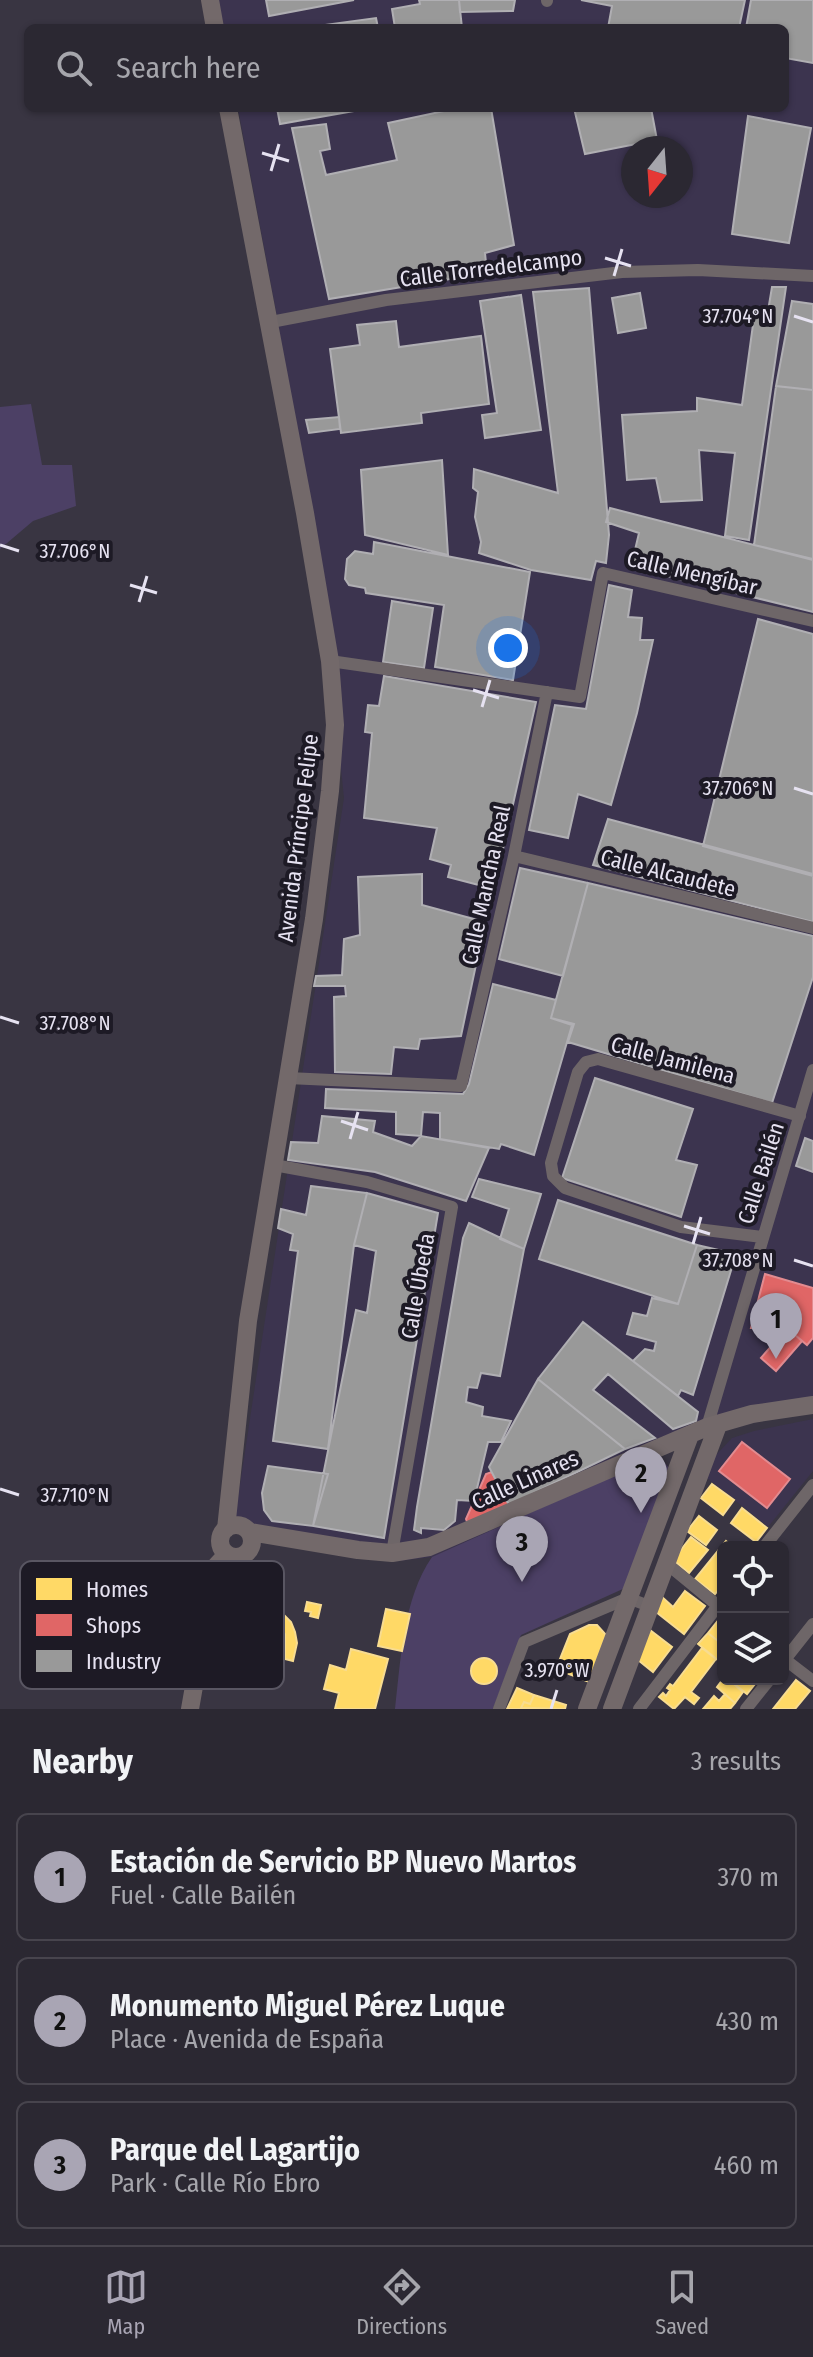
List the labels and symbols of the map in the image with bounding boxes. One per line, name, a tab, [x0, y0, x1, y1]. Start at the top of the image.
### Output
north arrow	[621, 136, 693, 208]
street label: Calle Torredelcampo	[398, 243, 584, 293]
text: 37.704°N	[703, 304, 773, 328]
text: 37.706°N	[40, 539, 110, 563]
street label: Calle Mengíbar	[624, 545, 760, 601]
your location	[488, 628, 528, 668]
street label: Avenida Príncipe Felipe	[272, 733, 324, 943]
text: 37.706°N	[703, 776, 773, 800]
street label: Calle Mancha Real	[456, 802, 516, 967]
street label: Calle Alcaudete	[598, 843, 738, 903]
text: 37.708°N	[39, 1011, 111, 1035]
street label: Calle Jamilena	[608, 1030, 738, 1090]
street label: Calle Bailén	[732, 1119, 790, 1227]
street label: Calle Úbeda	[395, 1231, 441, 1341]
text: 37.708°N	[702, 1248, 774, 1272]
pin: 1	[750, 1293, 802, 1359]
street label: Calle Linares	[467, 1444, 583, 1516]
pin: 2	[615, 1447, 667, 1513]
text: 37.710°N	[41, 1483, 109, 1507]
pin: 3	[496, 1516, 548, 1582]
legend	[20, 1561, 284, 1689]
text: Homes	[86, 1576, 148, 1603]
text: Shops	[86, 1612, 141, 1639]
text: Industry	[86, 1648, 161, 1675]
text: 3.970°W	[525, 1658, 589, 1682]

